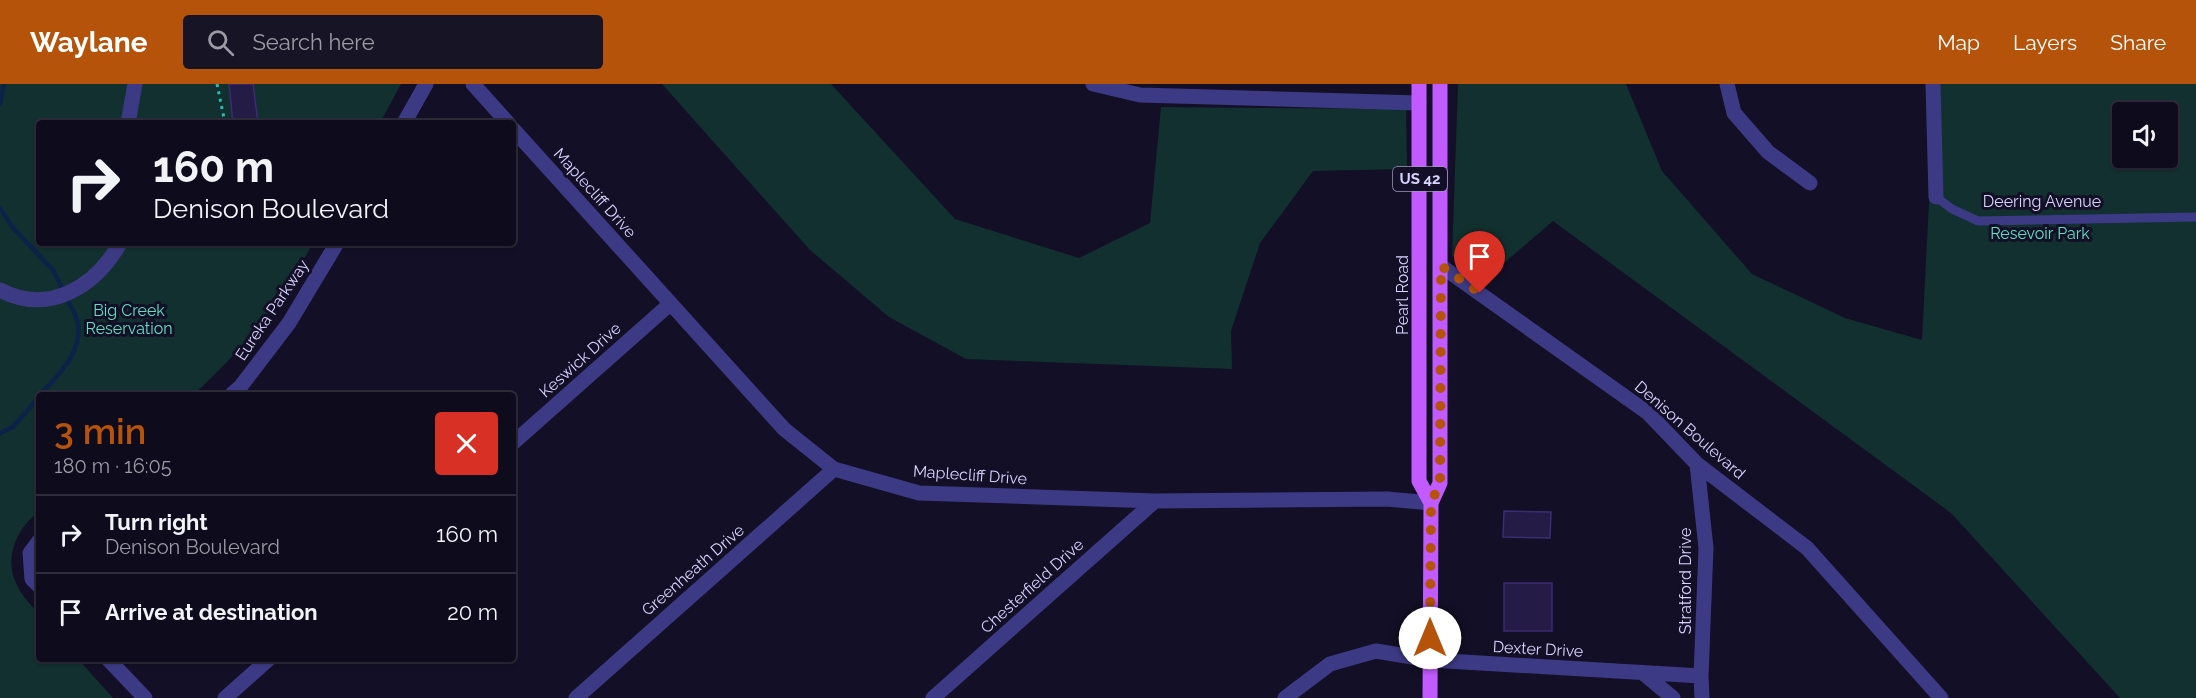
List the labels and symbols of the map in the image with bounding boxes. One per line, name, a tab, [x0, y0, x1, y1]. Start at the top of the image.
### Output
street label: Maplecliff Drive	[550, 144, 640, 242]
road number: US 42	[1393, 167, 1447, 191]
street label: Deering Avenue	[1983, 192, 2101, 211]
park label: Resevoir Park	[1990, 224, 2090, 243]
pin	[1454, 231, 1505, 293]
street label: Pearl Road	[1393, 255, 1412, 335]
street label: Eureka Parkway	[231, 256, 313, 364]
park label: Big Creek Reservation	[86, 301, 173, 338]
street label: Keswick Drive	[535, 319, 625, 401]
street label: Denison Boulevard	[1631, 377, 1749, 483]
street label: Maplecliff Drive	[912, 462, 1028, 488]
street label: Greenheath Drive	[638, 520, 748, 620]
street label: Stratford Drive	[1676, 528, 1695, 634]
street label: Chesterfield Drive	[977, 535, 1087, 637]
position arrow	[1398, 606, 1462, 670]
street label: Dexter Drive	[1492, 637, 1584, 661]

